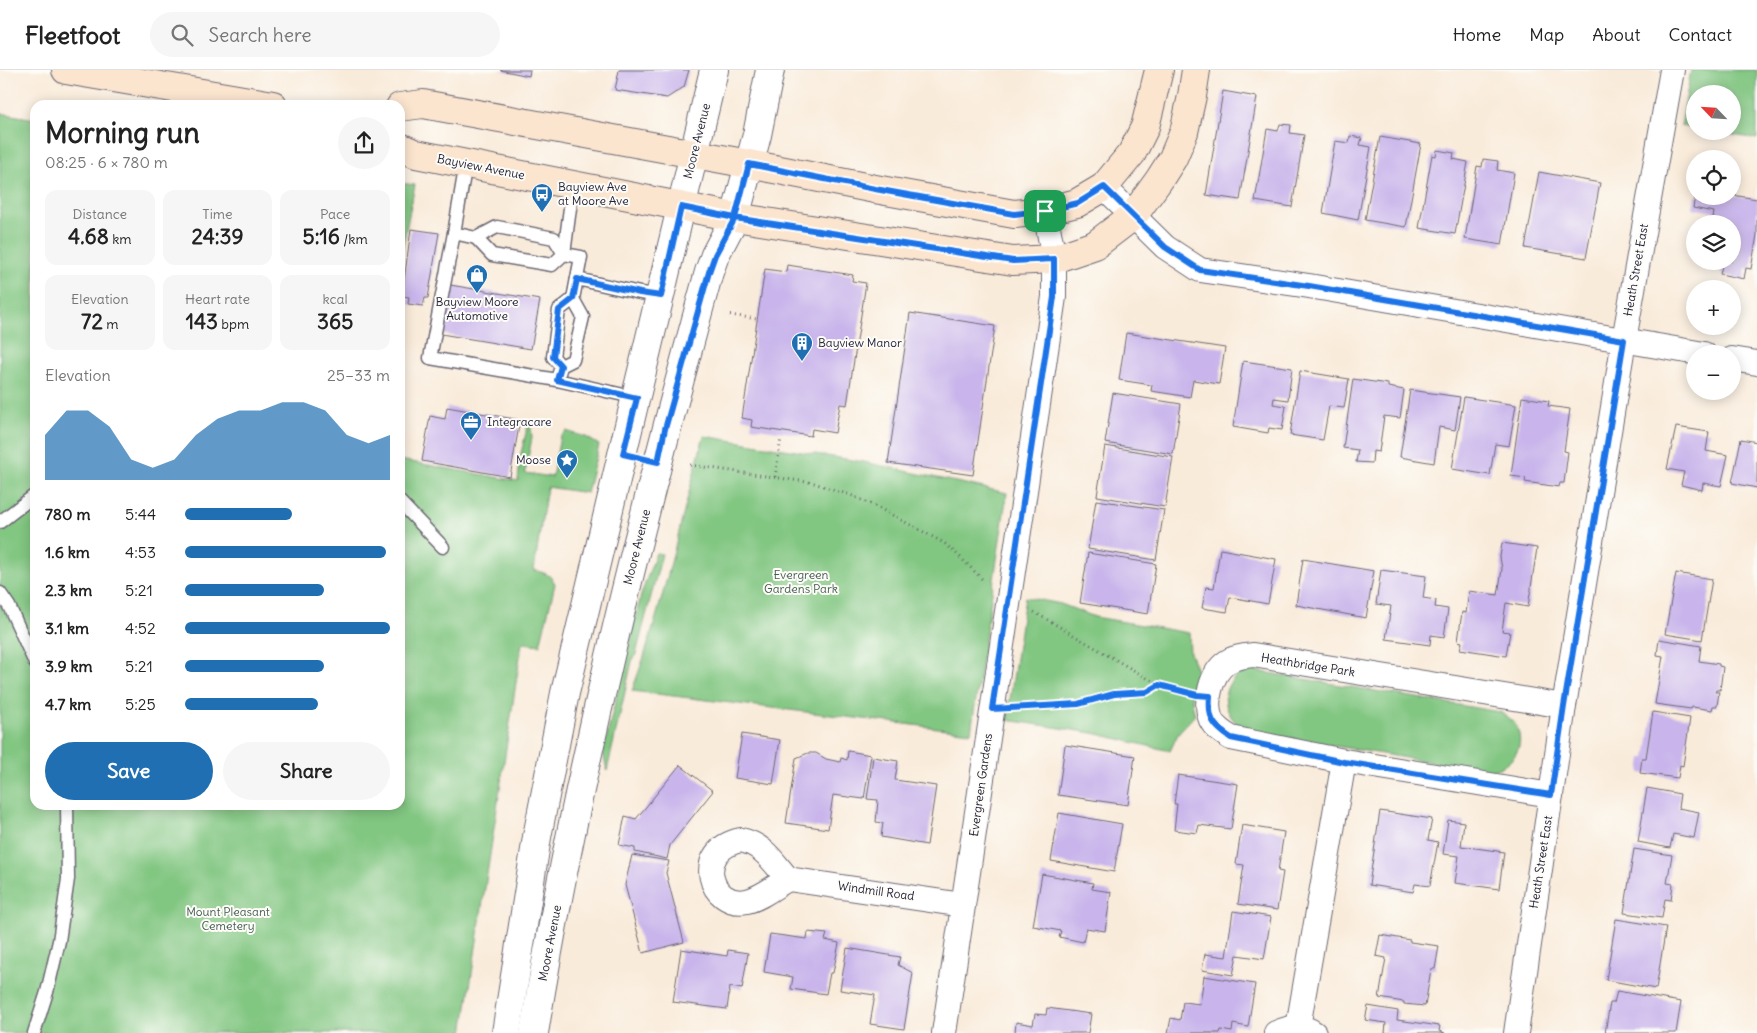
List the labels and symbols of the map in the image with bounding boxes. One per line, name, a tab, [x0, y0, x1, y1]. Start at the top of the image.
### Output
north arrow	[1686, 85, 1741, 140]
street label: Moore Avenue	[680, 102, 713, 180]
street label: Bayview Avenue	[436, 151, 526, 182]
place label: Bayview Ave at Moore Ave	[558, 179, 629, 208]
bus stop icon: Bayview Ave at Moore Ave	[530, 182, 554, 213]
pin	[1024, 190, 1066, 232]
street label: Heath Street East	[1620, 222, 1651, 317]
shop icon: Bayview Moore Automotive	[465, 263, 489, 294]
place label: Bayview Moore Automotive	[436, 294, 518, 323]
building icon: Bayview Manor	[790, 331, 814, 362]
place label: Bayview Manor	[818, 335, 902, 350]
office icon: Integracare	[459, 410, 483, 441]
place label: Integracare	[487, 414, 552, 429]
place icon: Moose	[555, 448, 579, 479]
place label: Moose	[516, 452, 551, 467]
street label: Moore Avenue	[620, 508, 653, 586]
park label: Evergreen Gardens Park	[764, 567, 838, 596]
street label: Heathbridge Park	[1260, 650, 1356, 679]
street label: Evergreen Gardens	[966, 732, 995, 838]
street label: Heath Street East	[1526, 814, 1555, 909]
street label: Windmill Road	[837, 878, 915, 903]
park label: Mount Pleasant Cemetery	[186, 904, 270, 933]
street label: Moore Avenue	[535, 904, 564, 982]

